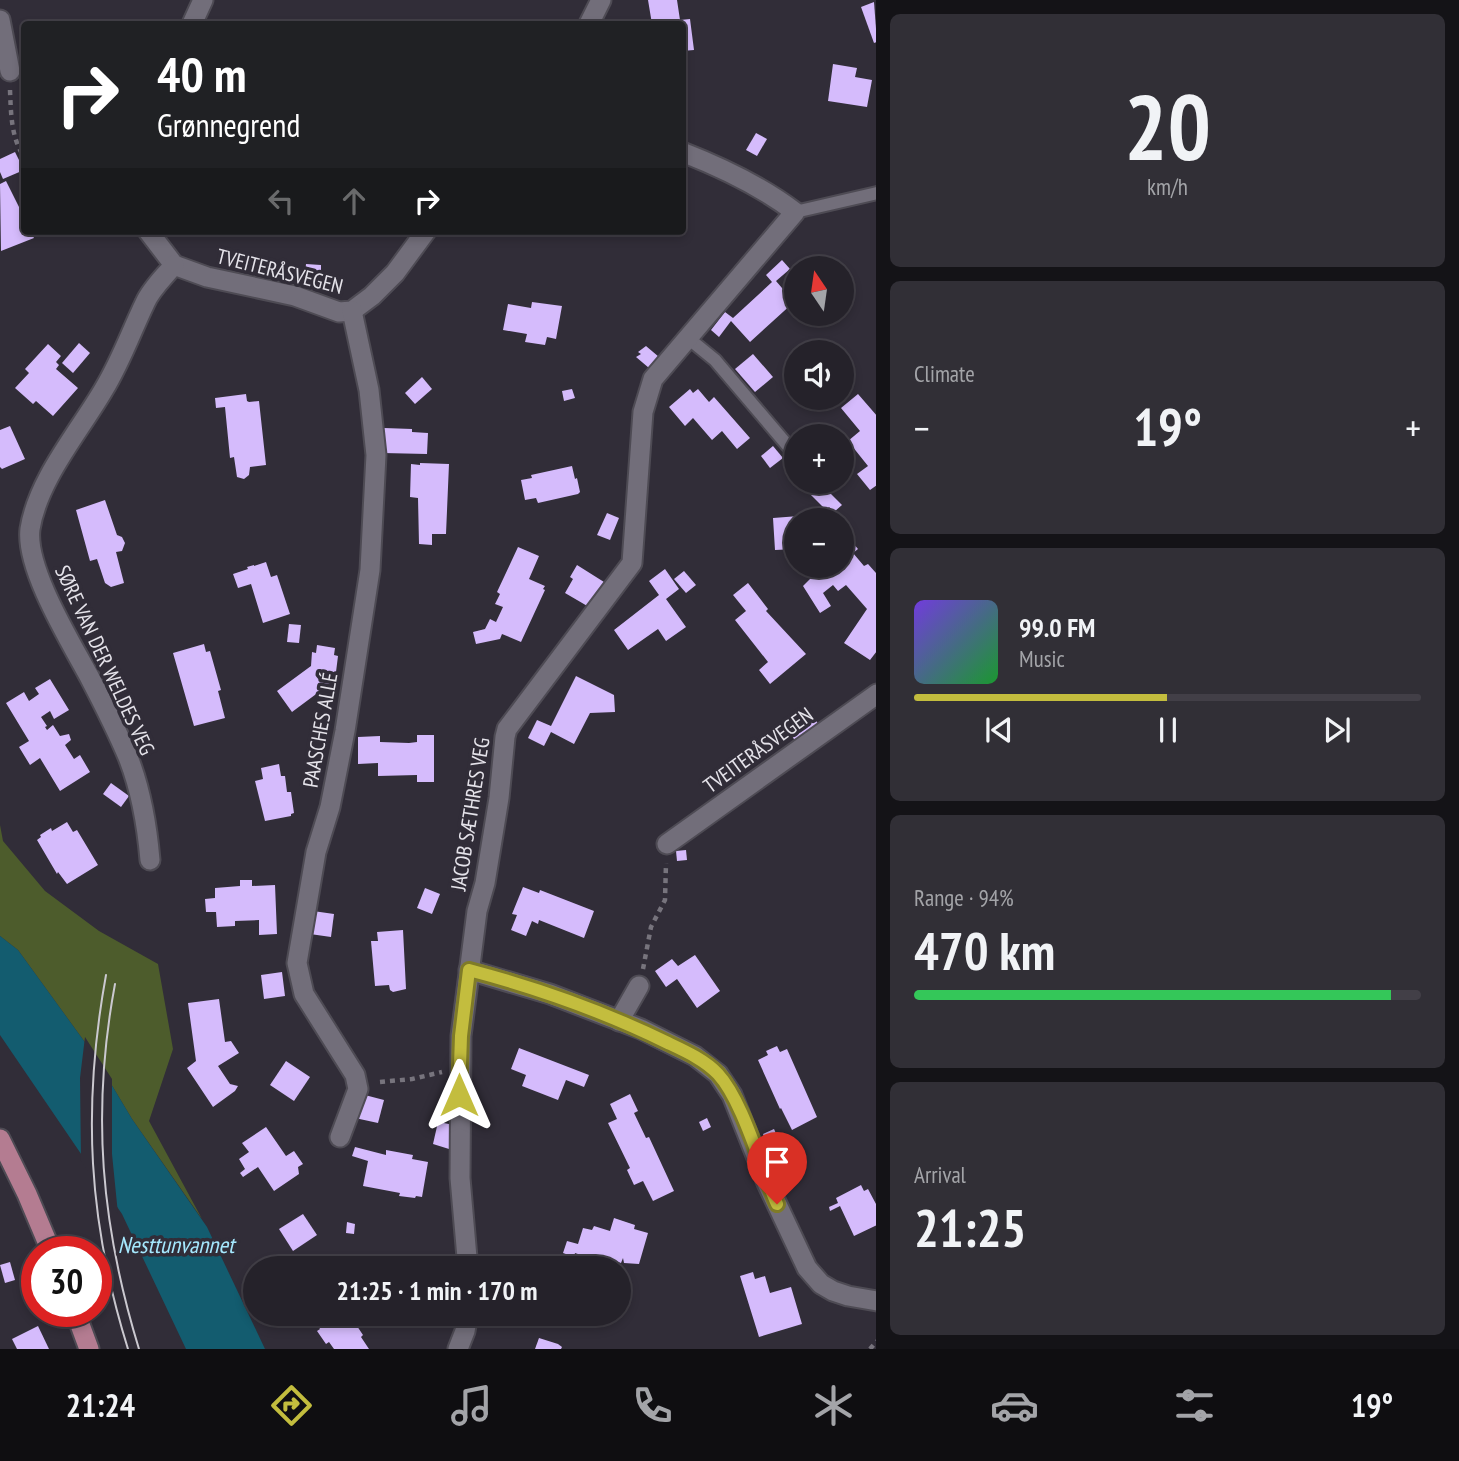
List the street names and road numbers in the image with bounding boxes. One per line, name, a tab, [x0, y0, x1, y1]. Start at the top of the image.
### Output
street label: TVEITERÅSVEGEN	[214, 242, 346, 300]
street label: SØRE VAN DER WELDES VEG	[49, 561, 161, 759]
street label: PAASCHES ALLÉ	[297, 670, 343, 790]
street label: TVEITERÅSVEGEN	[698, 701, 818, 799]
street label: JACOB SÆTHRES VEG	[444, 736, 495, 893]

